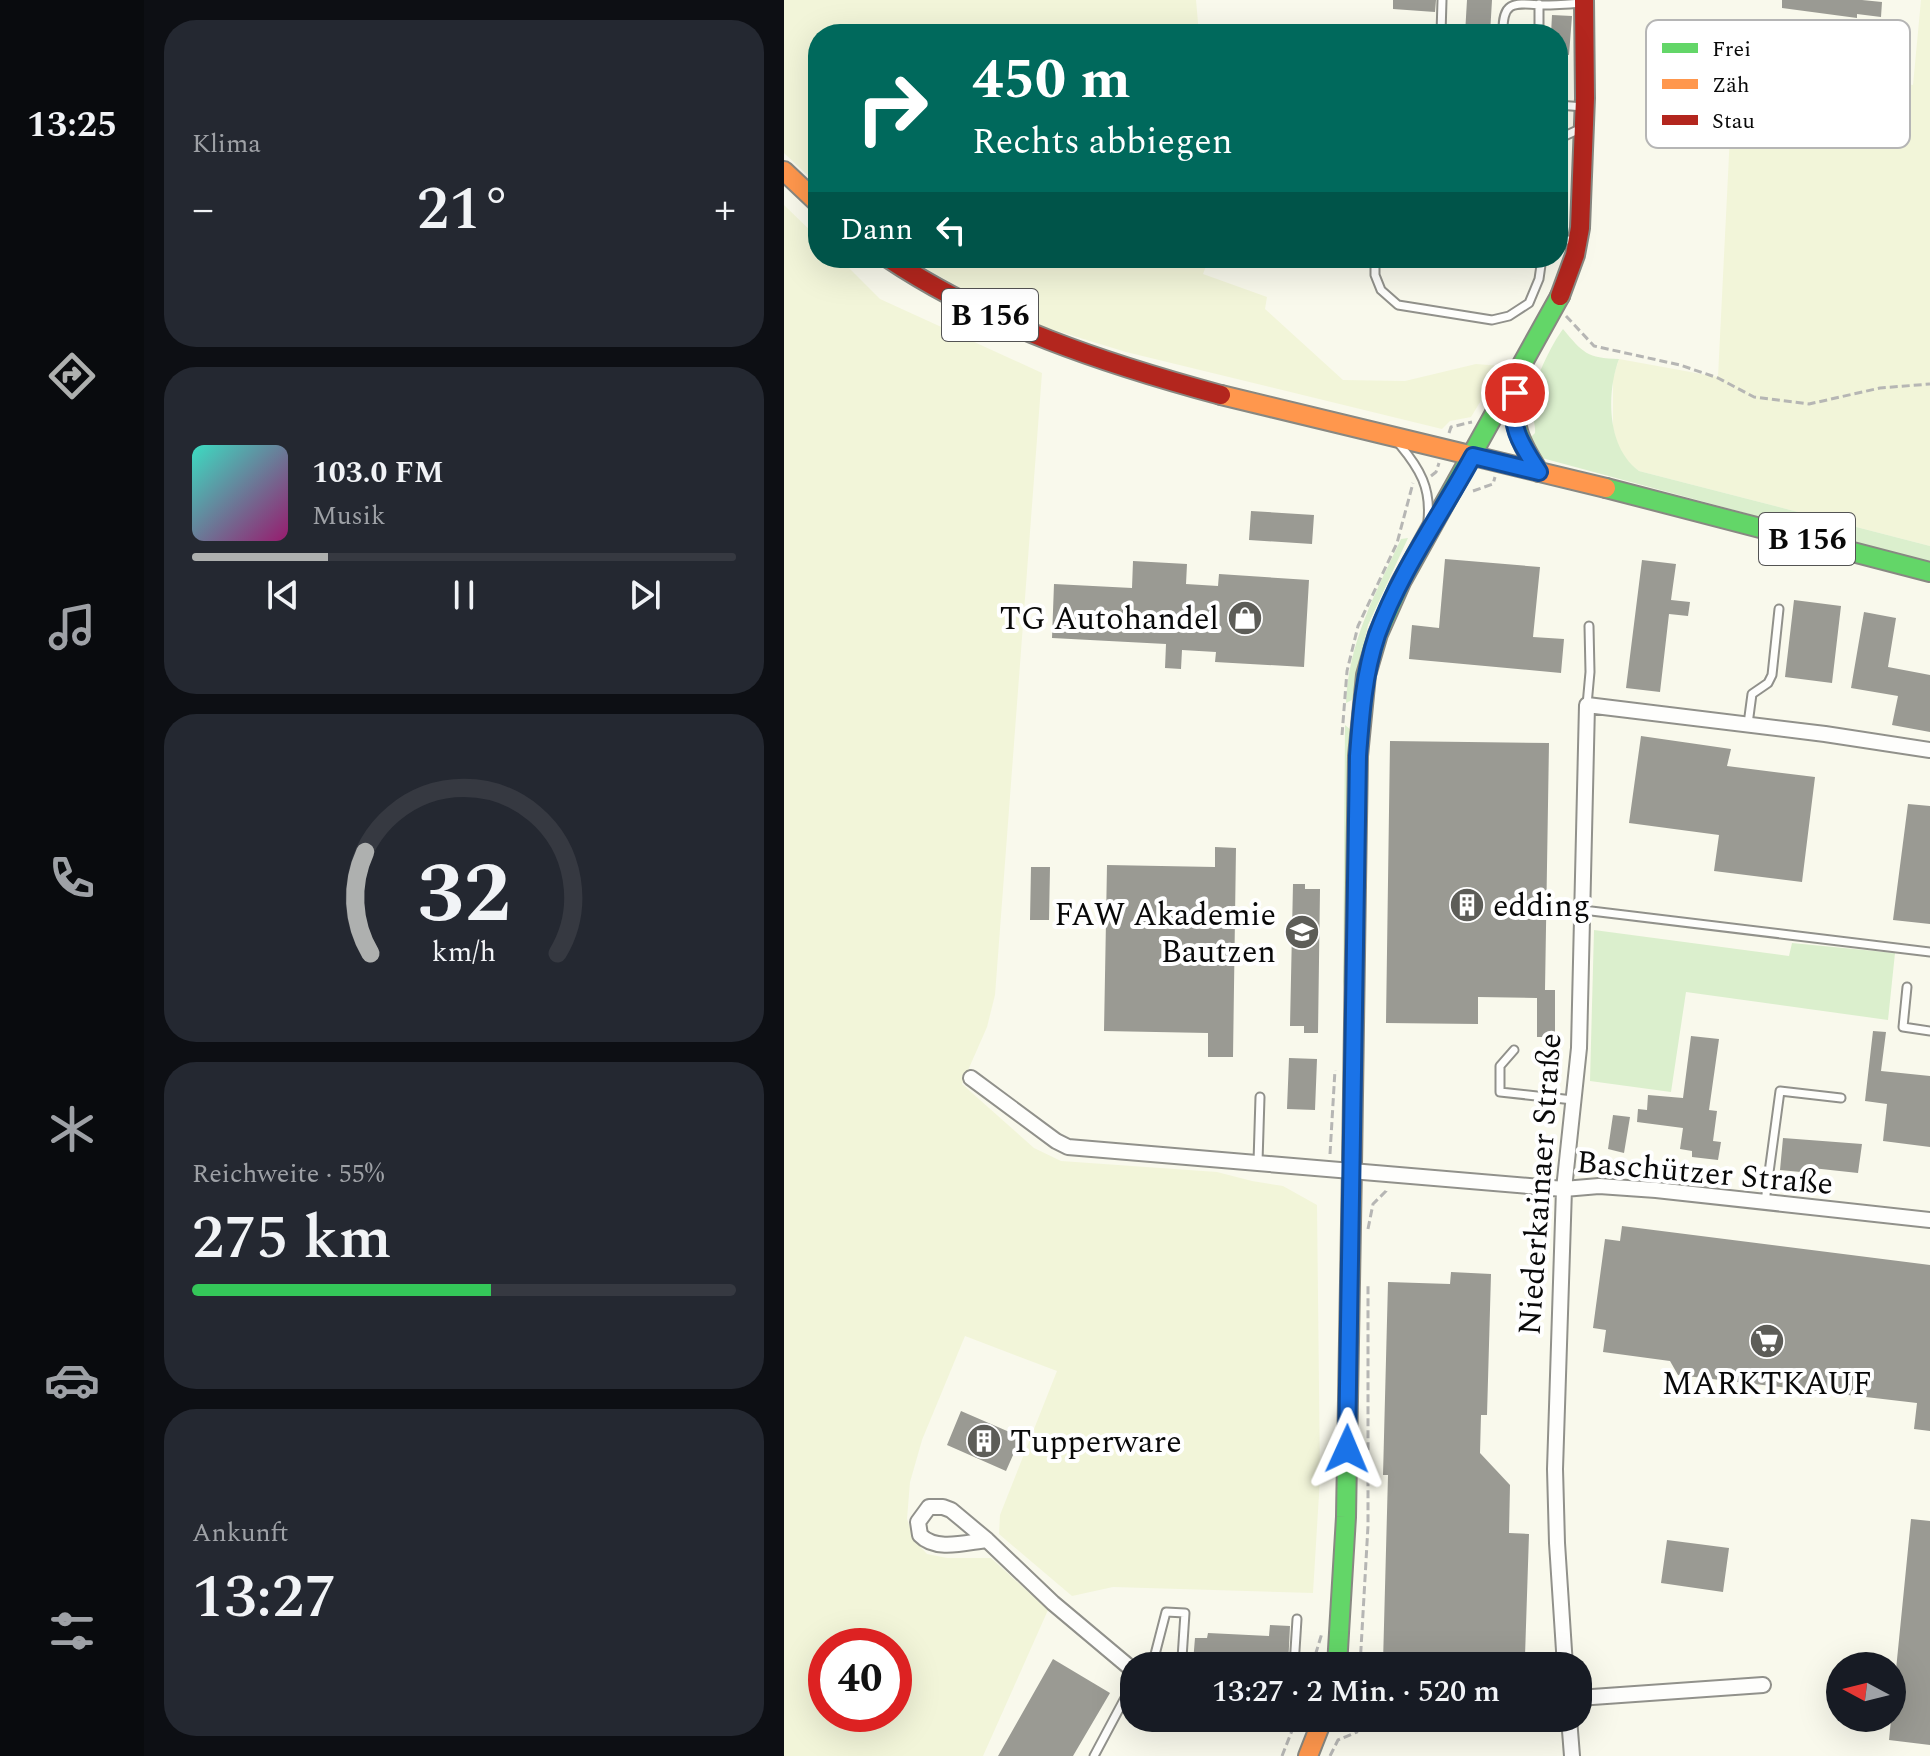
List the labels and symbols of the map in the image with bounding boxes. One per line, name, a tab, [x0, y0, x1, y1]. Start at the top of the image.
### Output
legend	[1646, 20, 1910, 148]
text: Frei	[1712, 33, 1751, 66]
text: Zäh	[1712, 69, 1750, 102]
text: Stau	[1712, 105, 1755, 138]
road number: B 156	[942, 289, 1038, 341]
pin	[1481, 359, 1549, 427]
road number: B 156	[1759, 513, 1855, 565]
place label: TG Autohandel	[999, 595, 1219, 644]
shop icon: TG Autohandel	[1226, 599, 1264, 637]
place label: edding	[1493, 882, 1590, 931]
building icon: edding	[1448, 886, 1486, 924]
place label: FAW Akademie Bautzen	[1054, 891, 1276, 977]
school or university icon: FAW Akademie Bautzen	[1283, 913, 1321, 951]
street label: Niederkainaer Straße	[1505, 1031, 1576, 1337]
street label: Baschützer Straße	[1574, 1138, 1835, 1209]
supermarket icon: MARKTKAUF	[1748, 1322, 1786, 1360]
place label: MARKTKAUF	[1662, 1360, 1872, 1409]
position arrow	[1305, 1407, 1389, 1491]
place label: Tupperware	[1010, 1418, 1182, 1467]
building icon: Tupperware	[965, 1422, 1003, 1460]
speed limit sign: 40	[808, 1628, 912, 1732]
north arrow	[1826, 1652, 1906, 1732]

